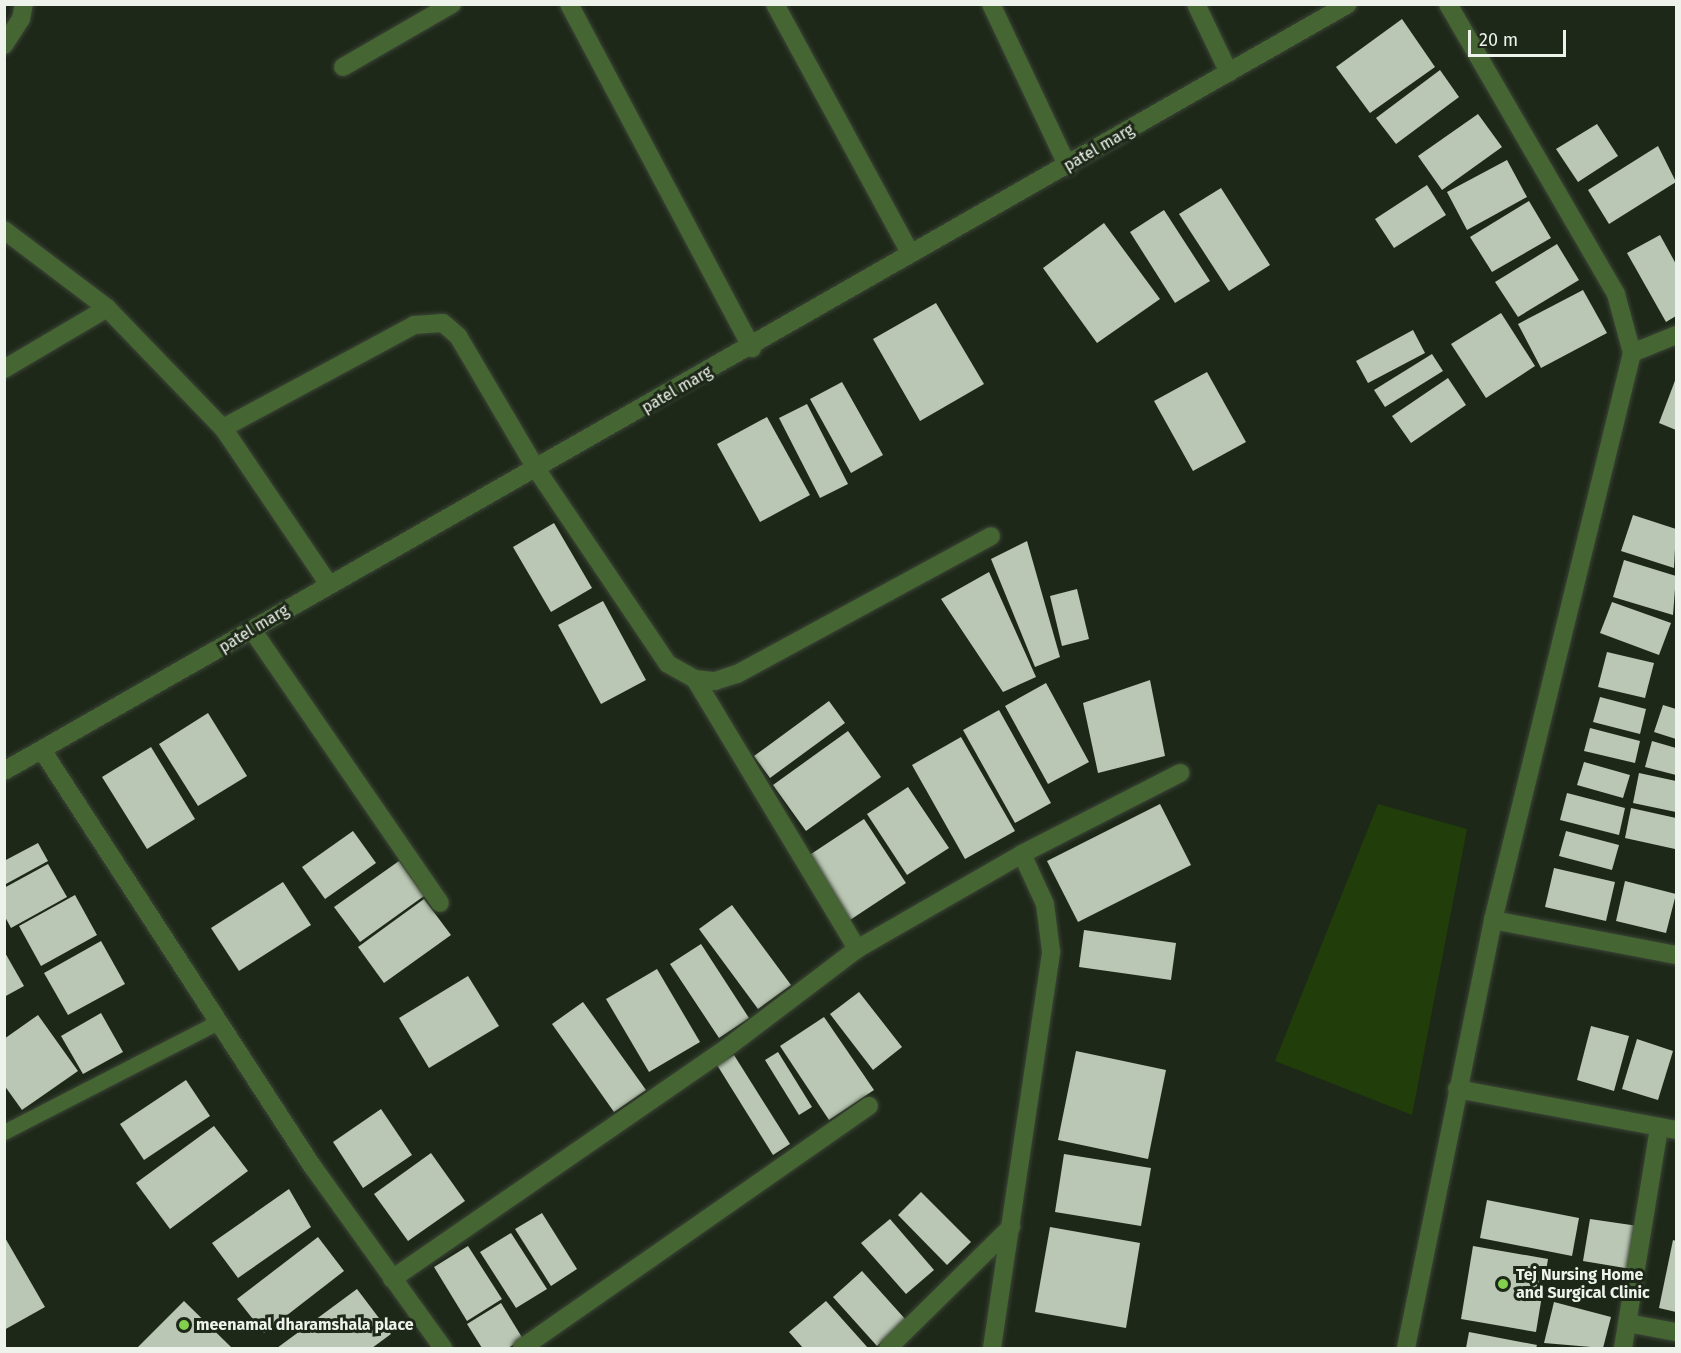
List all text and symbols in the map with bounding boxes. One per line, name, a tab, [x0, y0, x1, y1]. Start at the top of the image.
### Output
scale bar	[1471, 18, 1568, 56]
text: 20 m	[1479, 29, 1518, 51]
street label: patel marg	[1060, 120, 1138, 176]
street label: patel marg	[638, 362, 716, 418]
street label: patel marg	[216, 601, 292, 657]
place label: Tej Nursing Home and Surgical Clinic	[1516, 1265, 1650, 1303]
marker: Tej Nursing Home and Surgical Clinic	[1494, 1275, 1512, 1293]
place label: meenamal dharamshala place	[196, 1315, 414, 1335]
marker: meenamal dharamshala place	[177, 1318, 191, 1332]

